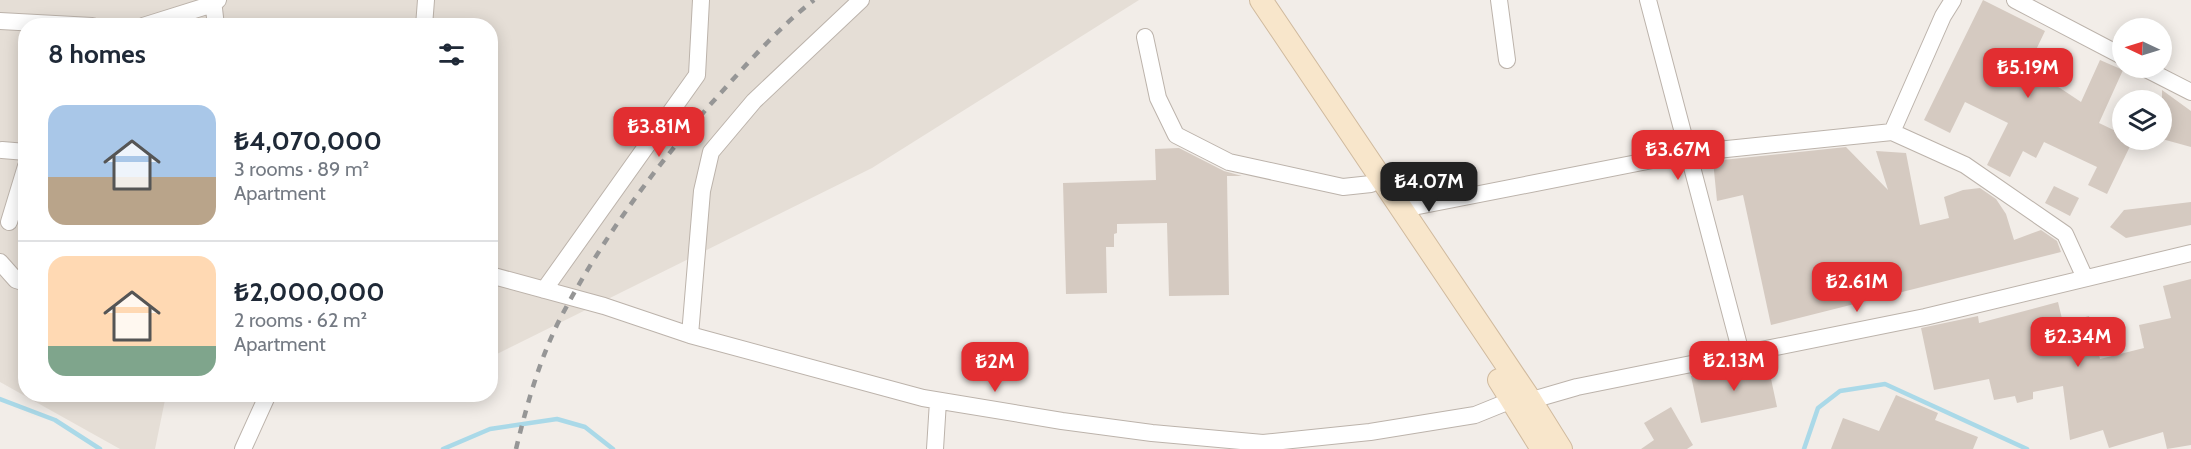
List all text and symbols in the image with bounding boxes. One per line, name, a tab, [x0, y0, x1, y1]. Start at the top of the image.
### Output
north arrow	[2112, 18, 2172, 78]
map controls	[2112, 18, 2172, 150]
text: 8 homes	[48, 38, 146, 70]
icon: filters	[435, 38, 468, 71]
pin: ₺5.19M	[1979, 48, 2077, 99]
text: ₺5.19M	[1997, 55, 2059, 79]
button: layers	[2112, 90, 2172, 150]
pin: ₺3.81M	[610, 107, 708, 158]
text: ₺3.81M	[627, 114, 691, 138]
text: ₺4,070,000	[234, 125, 382, 157]
icon: home	[96, 129, 168, 201]
pin: ₺3.67M	[1629, 130, 1727, 181]
text: ₺3.67M	[1646, 137, 1710, 161]
text: 3 rooms · 89 m²	[234, 157, 369, 181]
pin: ₺4.07M	[1380, 162, 1478, 213]
text: ₺4.07M	[1394, 169, 1464, 193]
text: Apartment	[234, 181, 326, 205]
pin: ₺2.61M	[1808, 262, 1906, 313]
text: ₺2.61M	[1826, 269, 1888, 293]
text: ₺2,000,000	[234, 276, 385, 308]
icon: home	[96, 280, 168, 352]
text: 2 rooms · 62 m²	[234, 308, 367, 332]
pin: ₺2.34M	[2029, 317, 2127, 368]
text: ₺2.34M	[2045, 324, 2111, 348]
text: Apartment	[234, 332, 326, 356]
pin: ₺2.13M	[1685, 341, 1783, 392]
pin: ₺2M	[966, 342, 1024, 393]
text: ₺2.13M	[1703, 348, 1765, 372]
text: ₺2M	[975, 349, 1015, 373]

